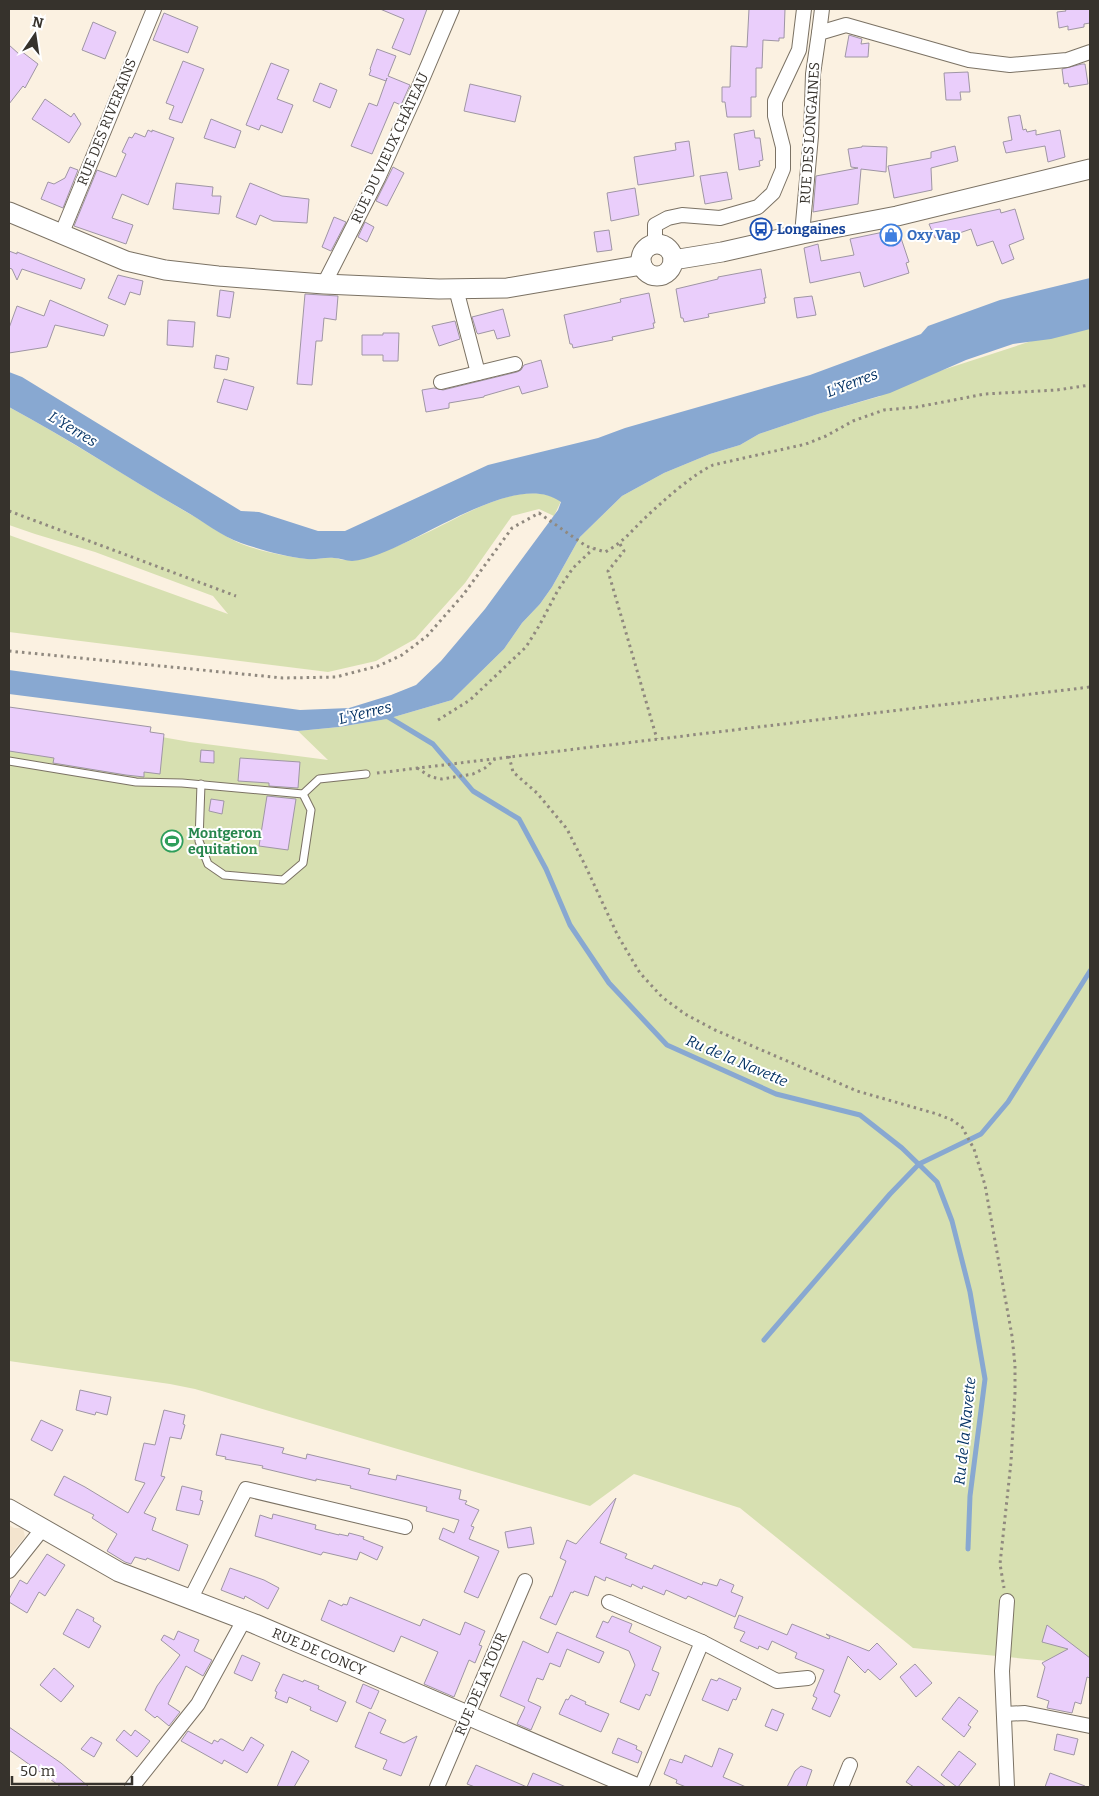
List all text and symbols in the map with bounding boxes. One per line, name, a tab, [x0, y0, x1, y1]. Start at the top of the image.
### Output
north arrow	[10, 10, 60, 60]
text: N	[31, 13, 45, 32]
street label: RUE DES RIVERAINS	[74, 56, 140, 188]
street label: RUE DES LONGAINES	[797, 61, 823, 205]
street label: RUE DU VIEUX CHÂTEAU	[347, 69, 433, 226]
bus stop icon: Longaines	[749, 217, 773, 241]
place label: Longaines	[777, 221, 846, 238]
shop icon: Oxy Vap	[879, 223, 903, 247]
place label: Oxy Vap	[907, 227, 961, 244]
water label: L'Yerres	[824, 365, 880, 401]
water label: L'Yerres	[45, 407, 101, 451]
water label: L'Yerres	[337, 698, 393, 728]
place label: Montgeron equitation	[188, 825, 262, 858]
sports icon: Montgeron equitation	[160, 829, 184, 853]
water label: Ru de la Navette	[683, 1031, 791, 1091]
water label: Ru de la Navette	[950, 1376, 980, 1486]
street label: RUE DE CONCY	[270, 1625, 368, 1679]
street label: RUE DE LA TOUR	[452, 1630, 510, 1738]
scale bar	[12, 1754, 132, 1786]
text: 50 m	[20, 1762, 56, 1780]

